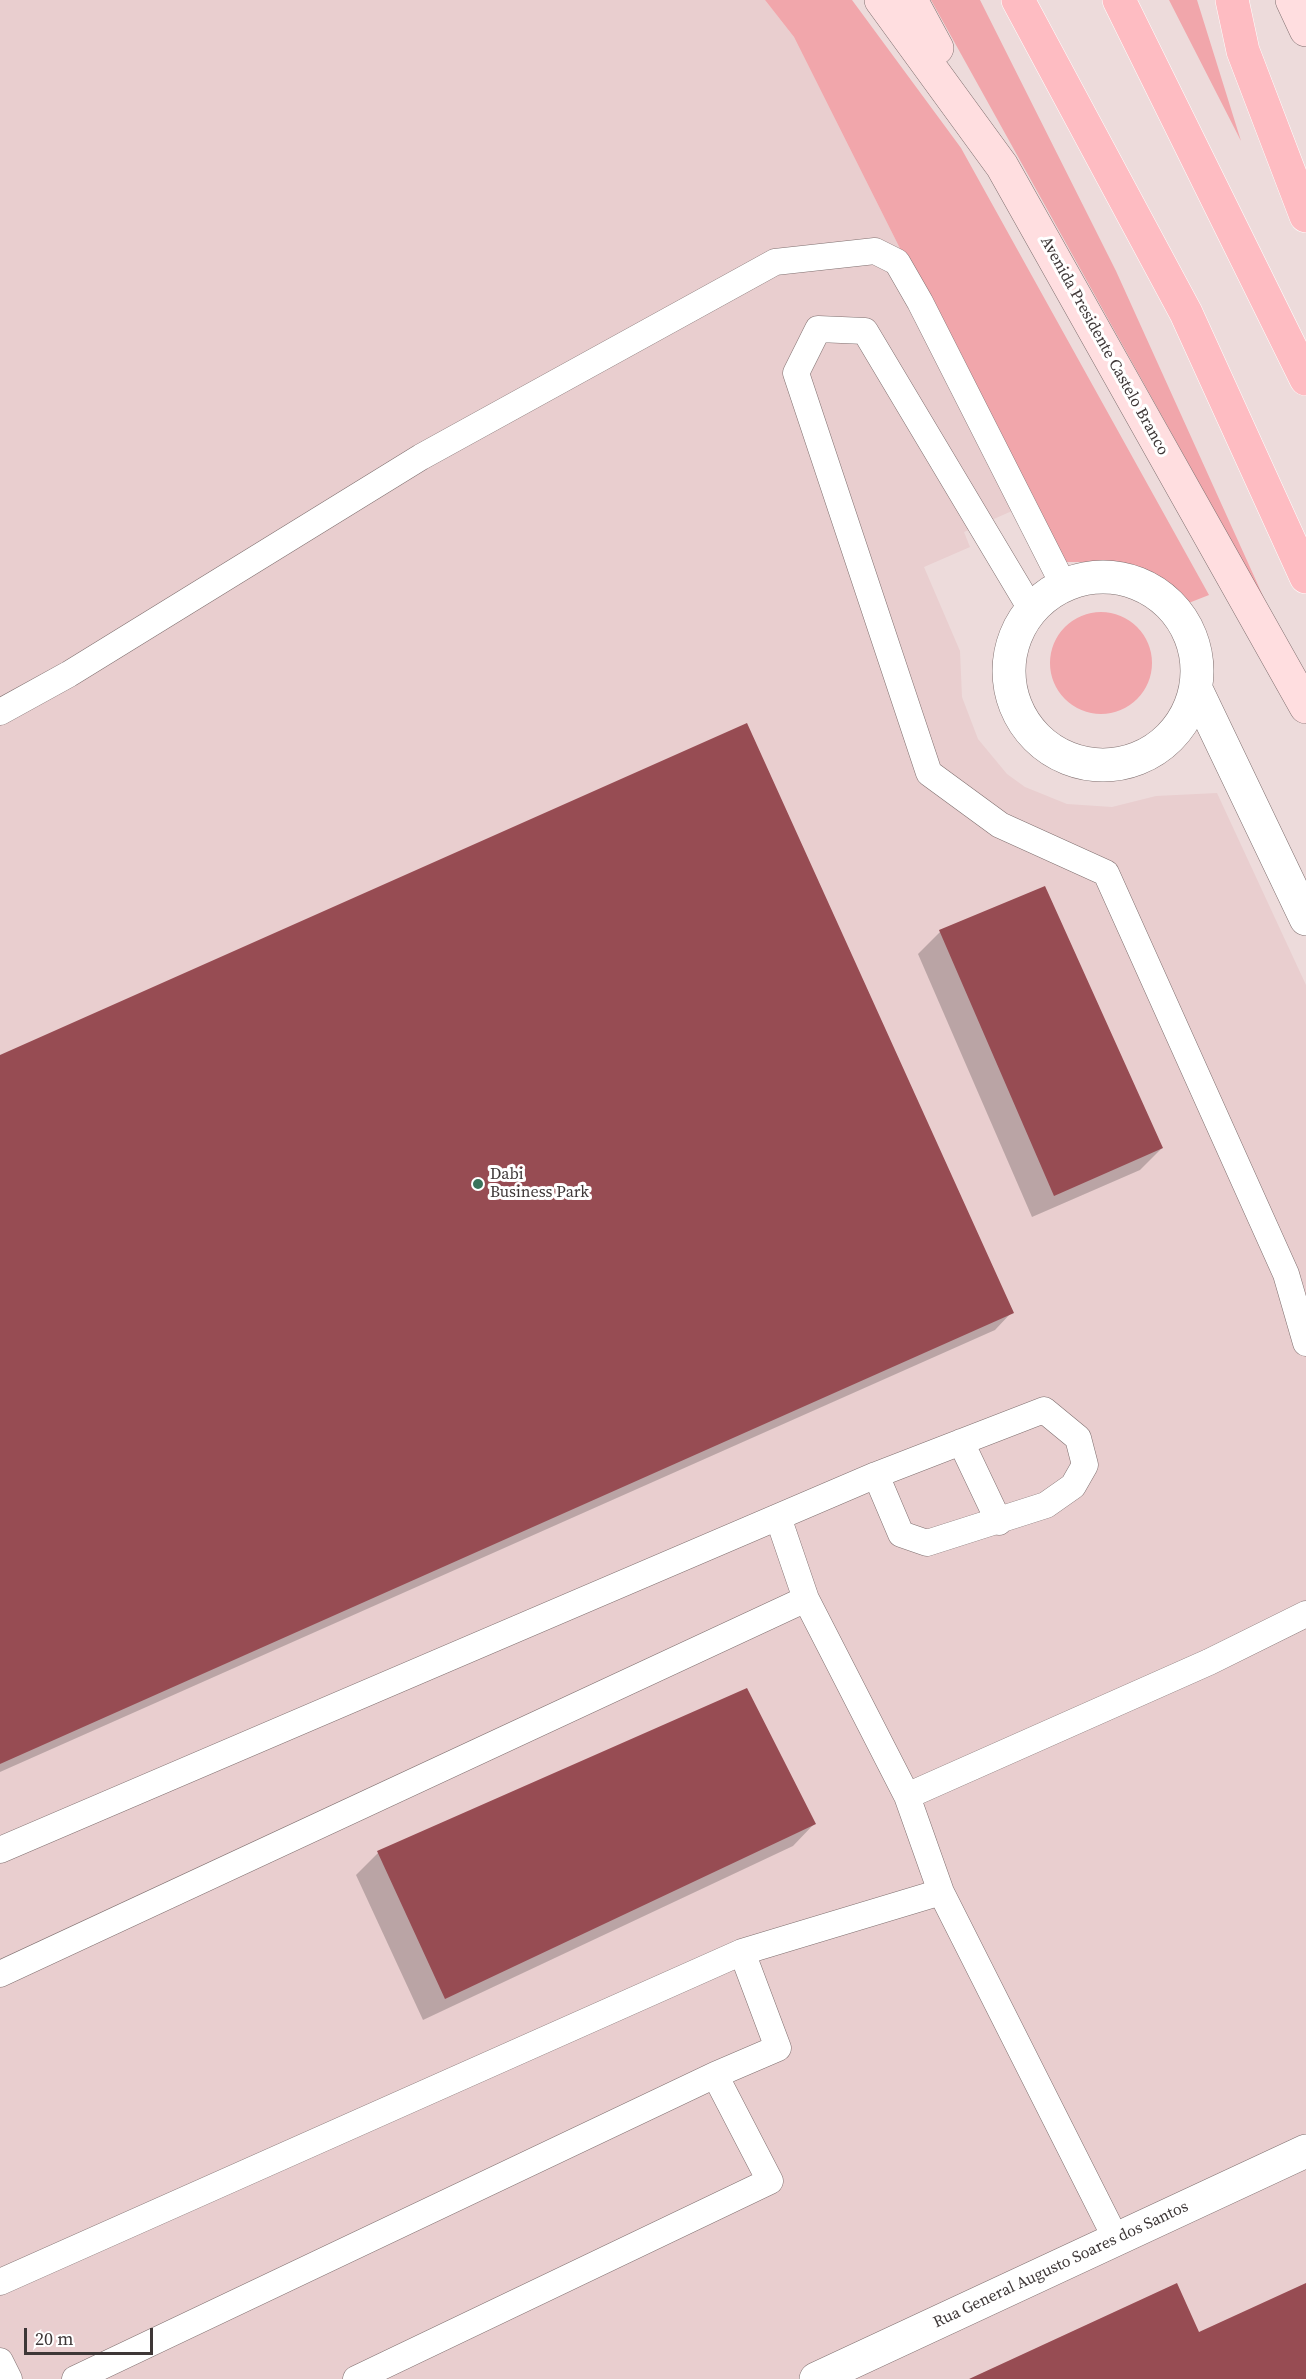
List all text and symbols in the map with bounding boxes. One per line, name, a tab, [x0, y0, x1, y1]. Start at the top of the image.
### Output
street label: Avenida Presidente Castelo Branco	[1036, 233, 1172, 459]
place label: Dabi Business Park	[490, 1165, 589, 1203]
marker: Dabi Business Park	[471, 1177, 485, 1191]
street label: Rua General Augusto Soares dos Santos	[930, 2197, 1192, 2333]
scale bar	[27, 2316, 156, 2354]
text: 20 m	[35, 2326, 73, 2351]

